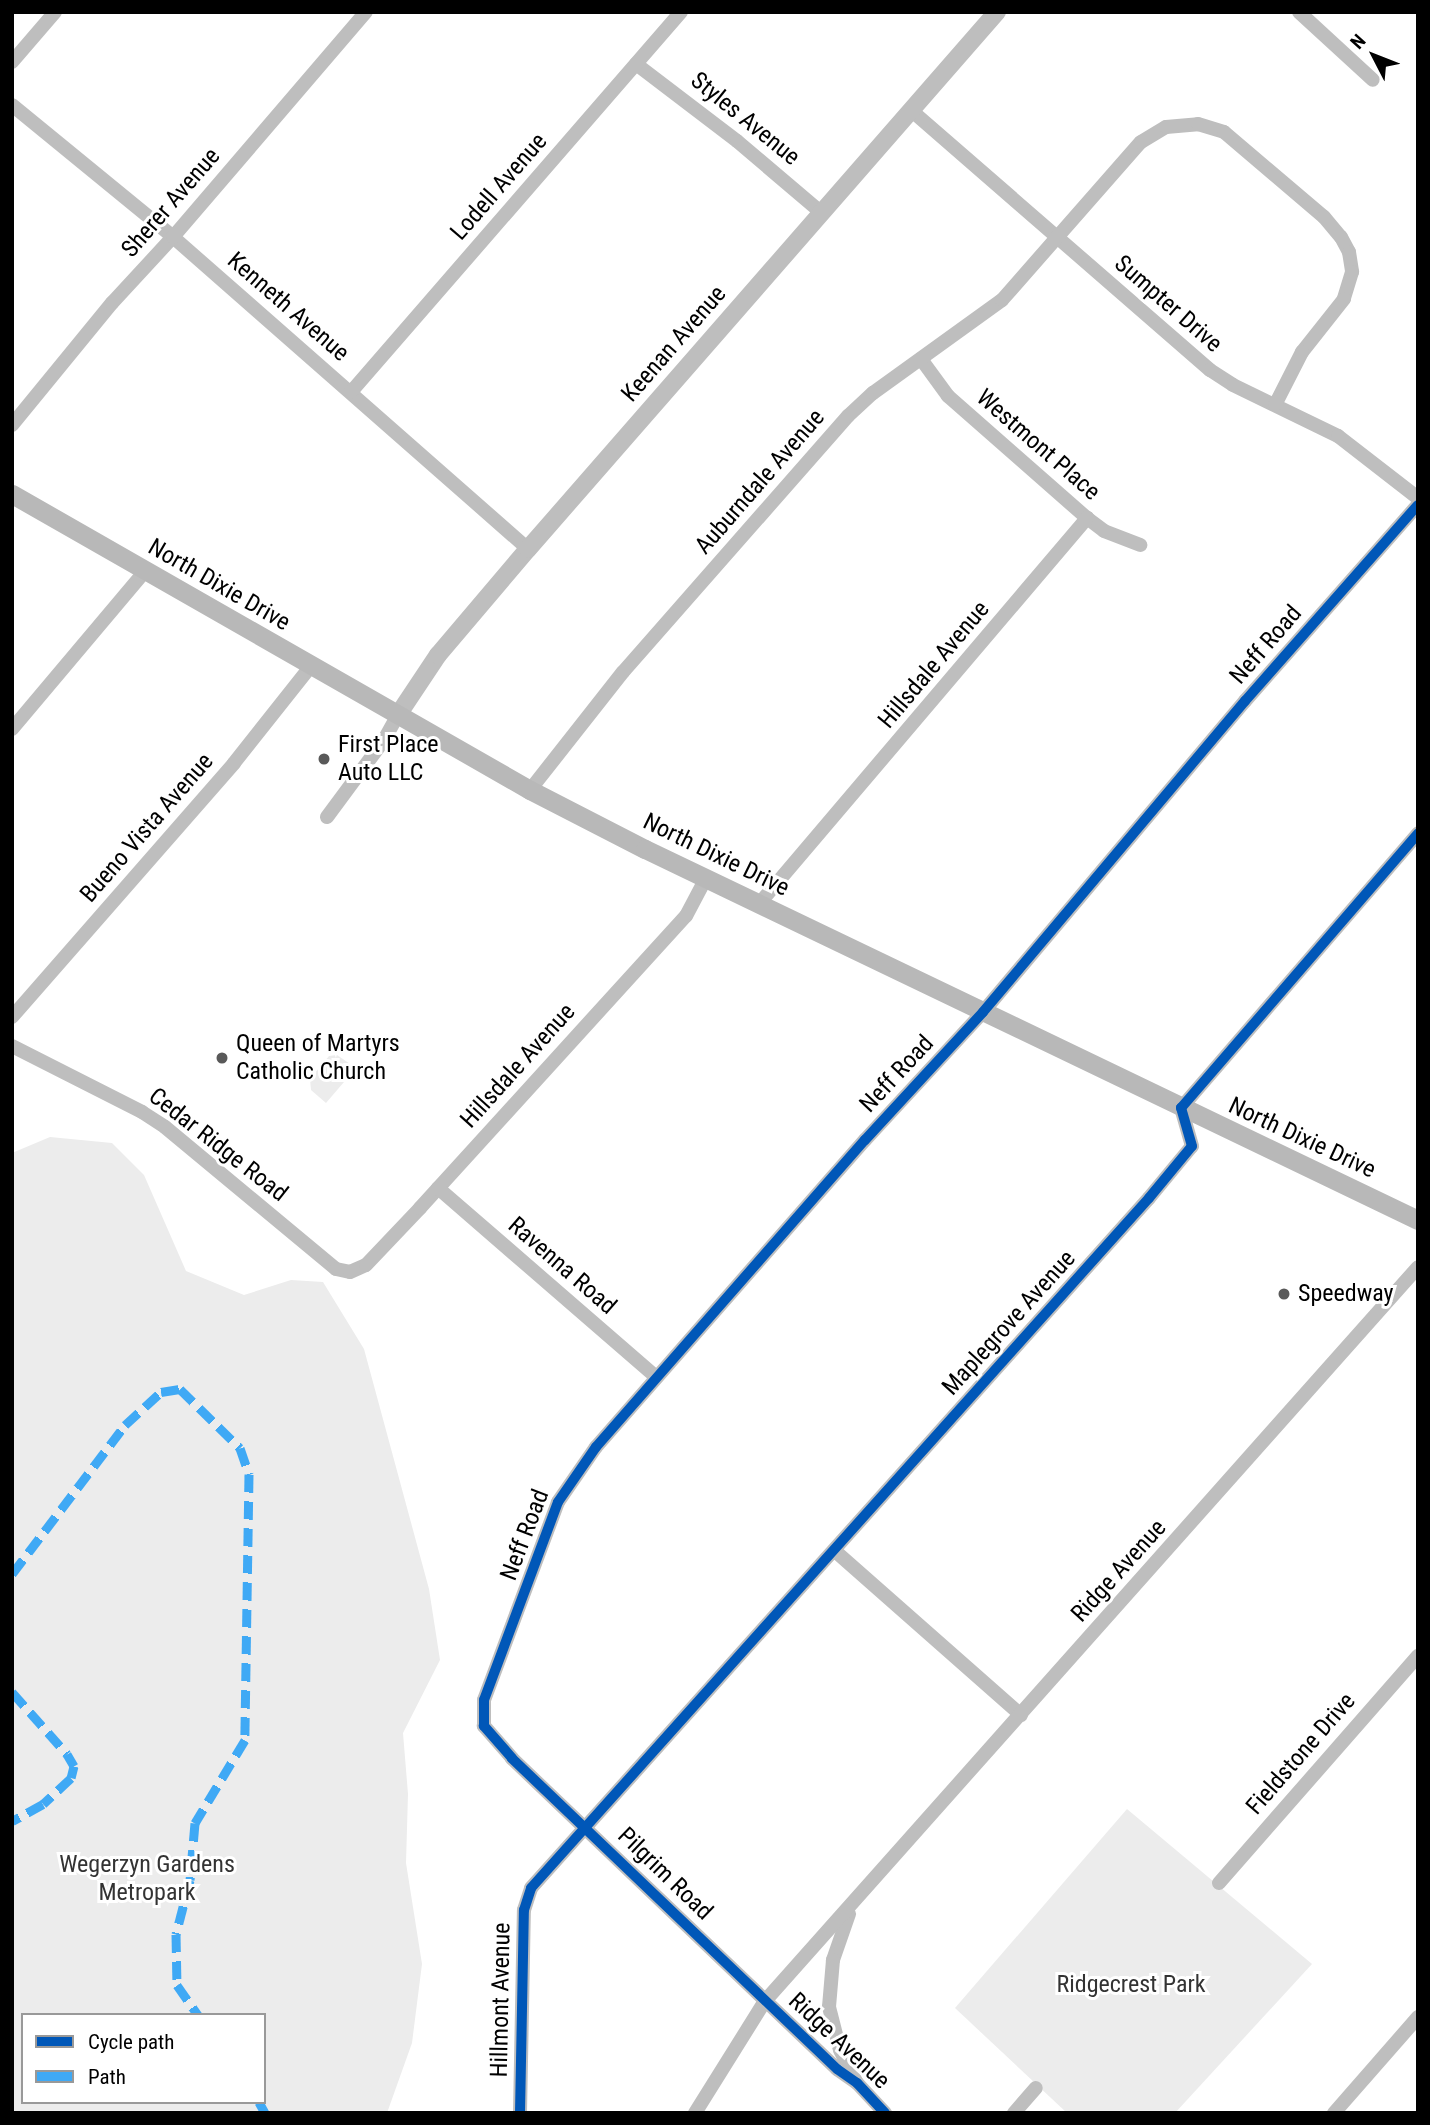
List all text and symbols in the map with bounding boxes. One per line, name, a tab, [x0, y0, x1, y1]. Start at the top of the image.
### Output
north arrow	[1339, 21, 1409, 91]
text: N	[1346, 30, 1370, 54]
street label: Styles Avenue	[685, 66, 805, 172]
street label: Lodell Avenue	[445, 128, 553, 246]
street label: Sherer Avenue	[116, 142, 226, 264]
street label: Kenneth Avenue	[221, 246, 355, 368]
street label: Sumpter Drive	[1108, 250, 1228, 358]
street label: Keenan Avenue	[616, 280, 732, 408]
street label: Westmont Place	[970, 384, 1106, 506]
street label: Auburndale Avenue	[689, 404, 831, 560]
street label: North Dixie Drive	[143, 533, 295, 637]
street label: Hillsdale Avenue	[872, 596, 996, 734]
street label: Neff Road	[1224, 600, 1308, 690]
place label: First Place Auto LLC	[338, 731, 439, 787]
street label: Bueno Vista Avenue	[74, 748, 220, 908]
marker: First Place Auto LLC	[316, 751, 332, 767]
street label: North Dixie Drive	[638, 807, 794, 903]
street label: Hillsdale Avenue	[455, 998, 581, 1134]
street label: Neff Road	[854, 1029, 940, 1119]
place label: Queen of Martyrs Catholic Church	[236, 1030, 400, 1086]
marker: Queen of Martyrs Catholic Church	[214, 1050, 230, 1066]
street label: Cedar Ridge Road	[143, 1082, 293, 1208]
street label: North Dixie Drive	[1224, 1091, 1380, 1185]
street label: Ravenna Road	[502, 1211, 622, 1321]
street label: Maplegrove Avenue	[936, 1245, 1082, 1401]
place label: Speedway	[1298, 1280, 1394, 1308]
marker: Speedway	[1276, 1286, 1292, 1302]
street label: Neff Road	[495, 1485, 555, 1585]
street label: Ridge Avenue	[1066, 1514, 1172, 1628]
street label: Fieldstone Drive	[1240, 1687, 1362, 1821]
street label: Pilgrim Road	[612, 1822, 718, 1926]
park label: Wegerzyn Gardens Metropark	[59, 1851, 235, 1907]
street label: Hillmont Avenue	[485, 1922, 517, 2078]
park label: Ridgecrest Park	[1056, 1971, 1206, 1999]
street label: Ridge Avenue	[782, 1987, 896, 2095]
legend	[21, 2013, 266, 2104]
text: Cycle path	[88, 2030, 174, 2054]
text: Path	[88, 2065, 126, 2089]

